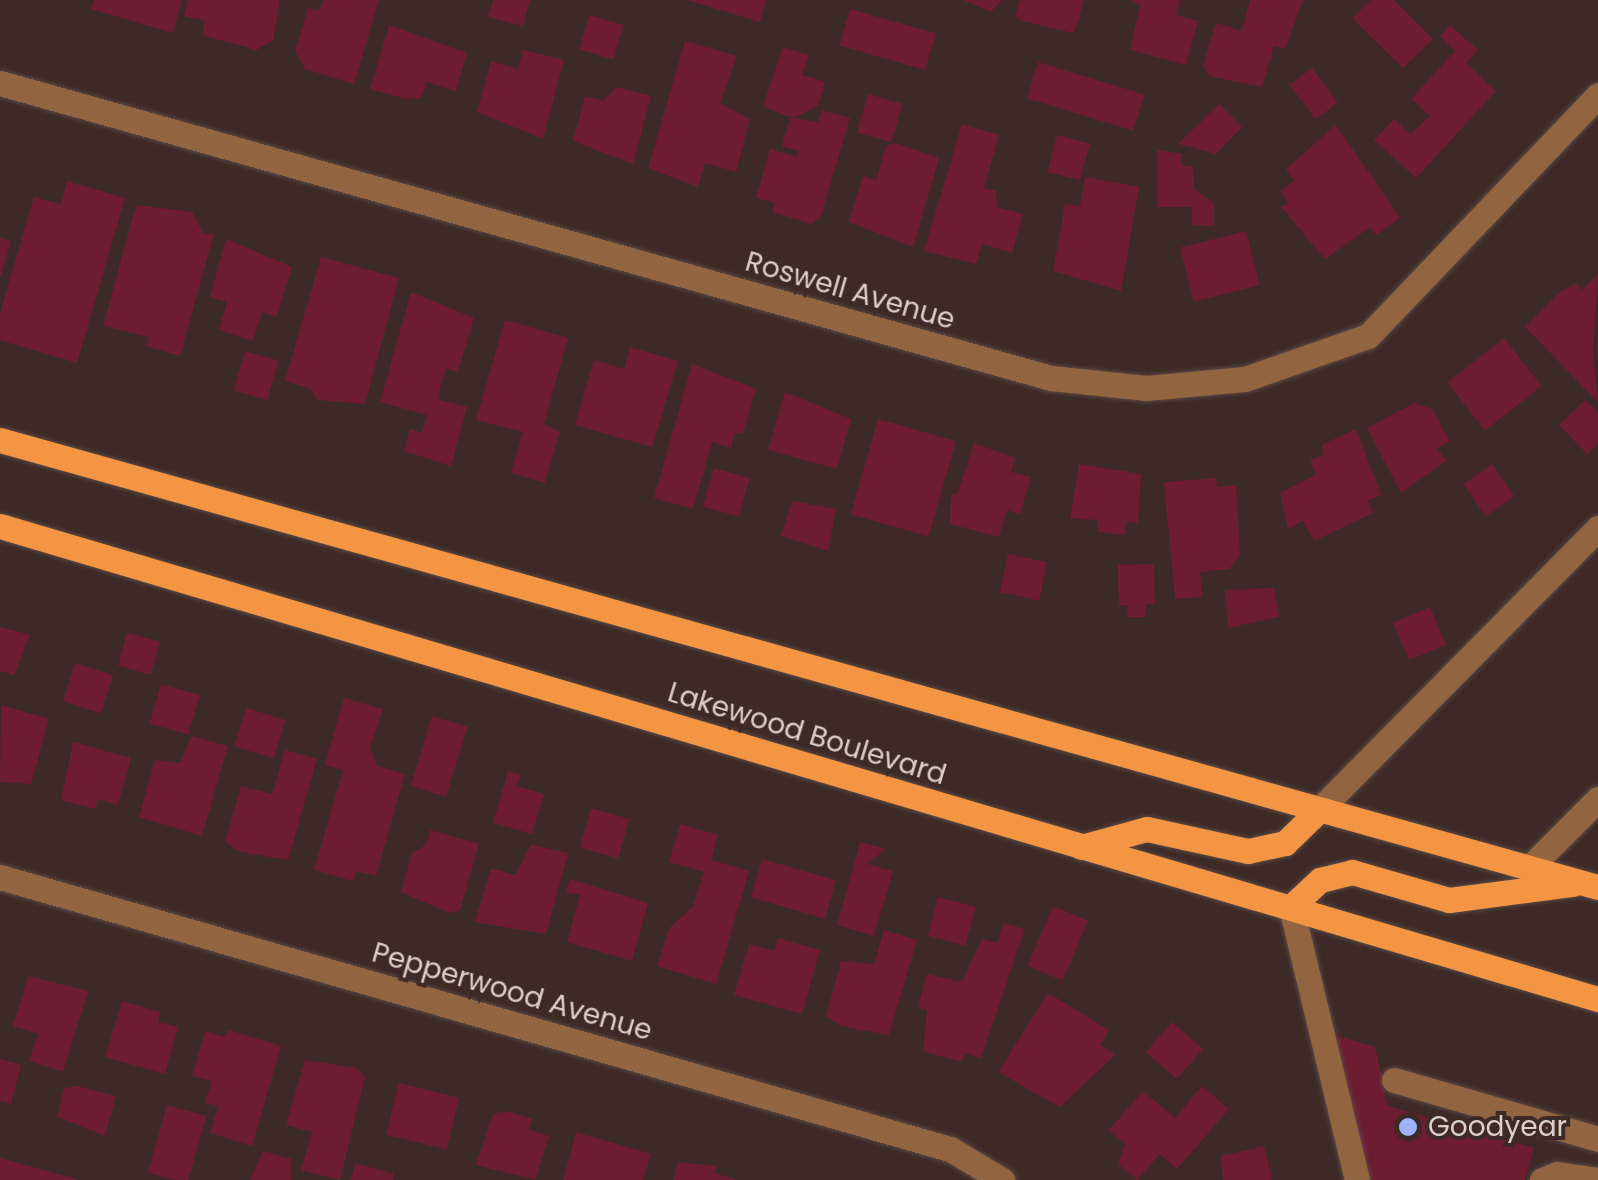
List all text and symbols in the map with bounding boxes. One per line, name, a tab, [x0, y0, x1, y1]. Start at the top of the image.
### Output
street label: Roswell Avenue	[741, 245, 959, 337]
street label: Lakewood Boulevard	[664, 676, 950, 792]
street label: Pepperwood Avenue	[368, 936, 656, 1048]
place label: Goodyear	[1428, 1110, 1567, 1144]
marker: Goodyear	[1397, 1116, 1419, 1138]

